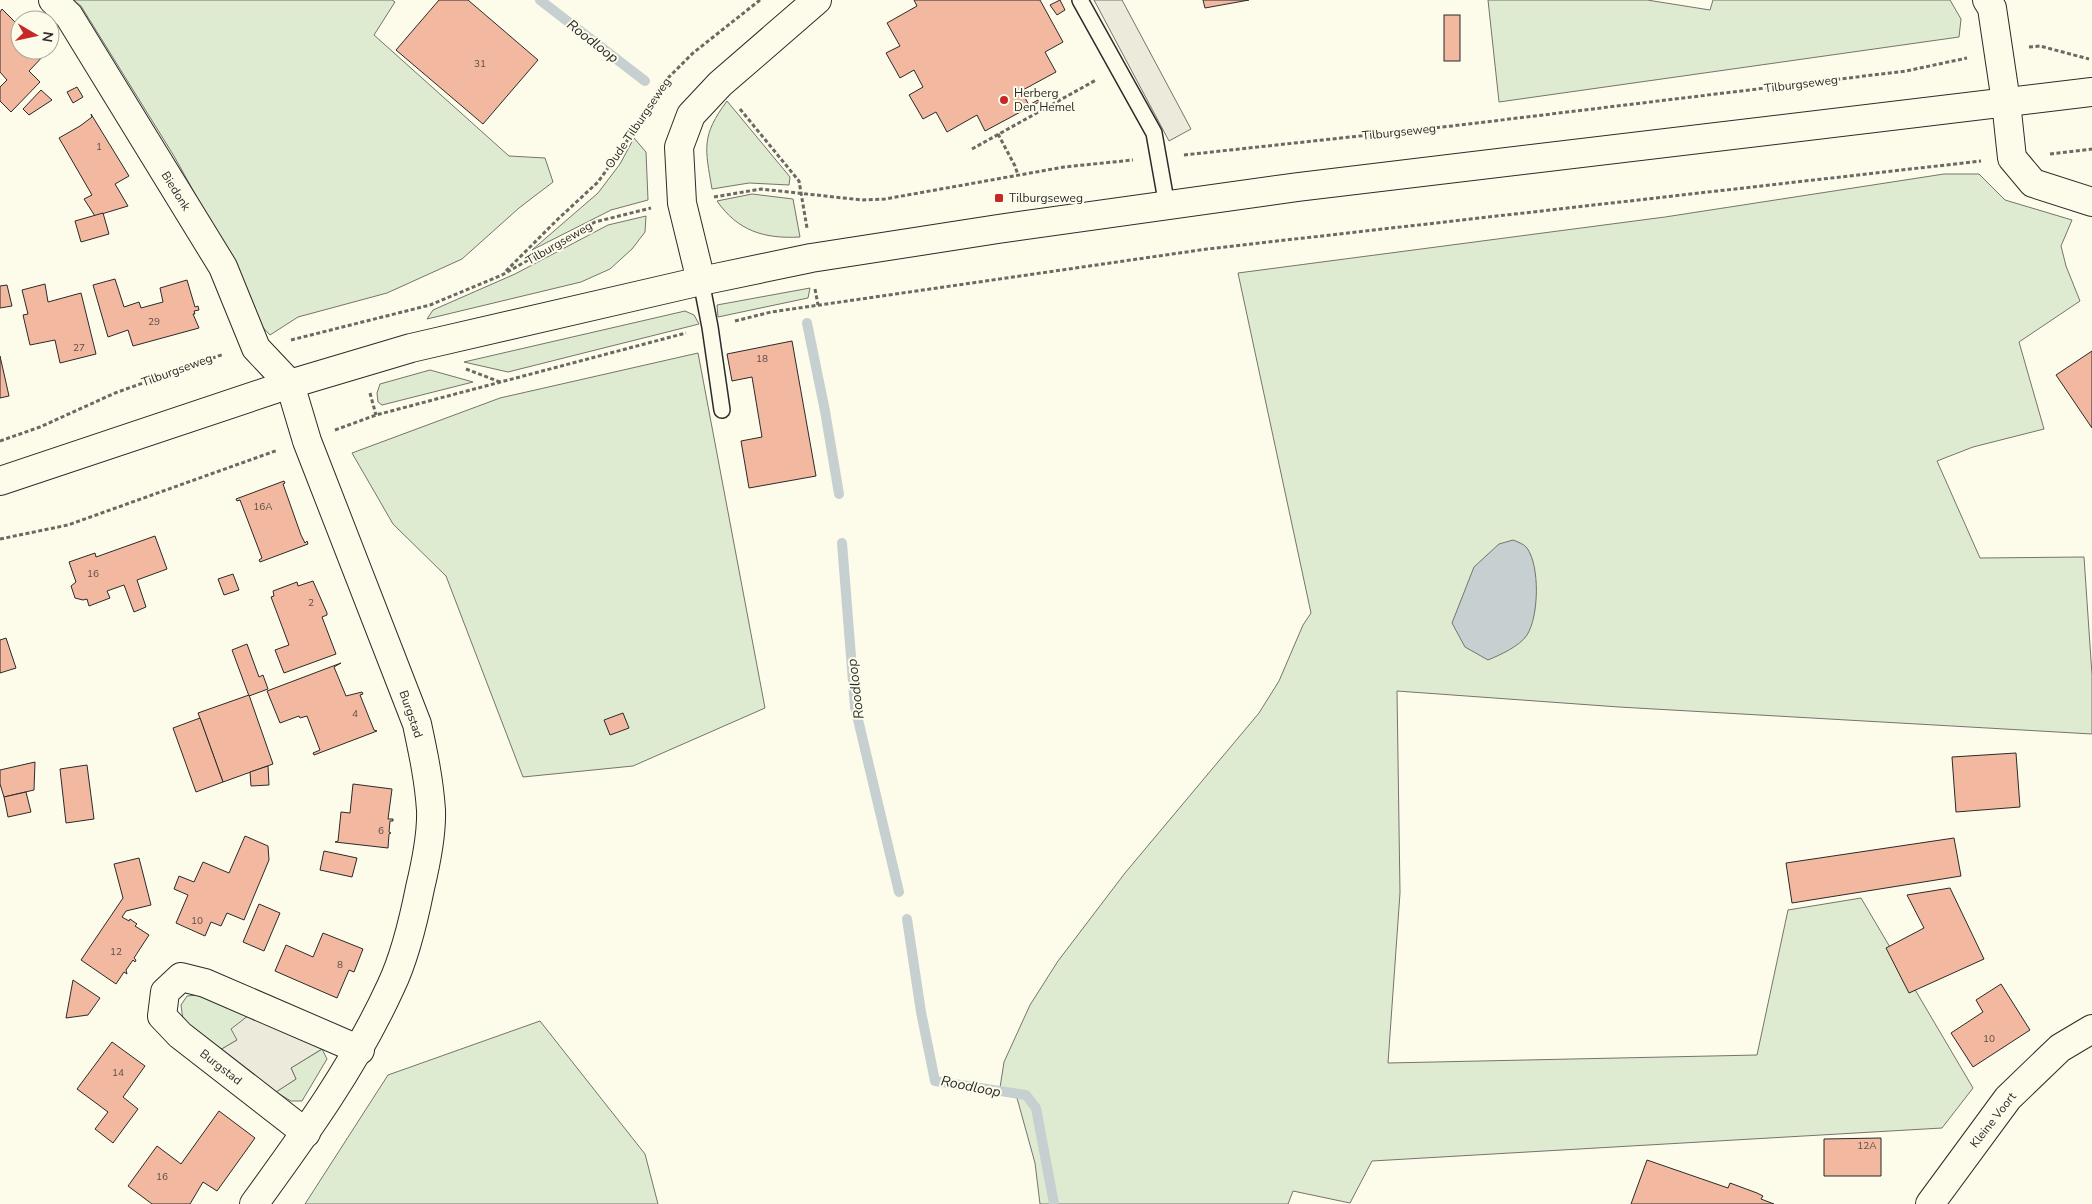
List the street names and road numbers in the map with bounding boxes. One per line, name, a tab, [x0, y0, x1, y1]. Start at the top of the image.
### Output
street label: Tilburgseweg	[1763, 72, 1839, 96]
street label: Oude Tilburgseweg	[602, 74, 674, 172]
street label: Tilburgseweg	[1361, 120, 1437, 144]
street label: Biedonk	[158, 168, 195, 215]
street label: Tilburgseweg	[523, 218, 595, 268]
street label: Tilburgseweg	[139, 350, 215, 390]
street label: Burgstad	[395, 688, 427, 740]
street label: Burgstad	[197, 1045, 245, 1089]
street label: Kleine Voort	[1966, 1088, 2020, 1151]

